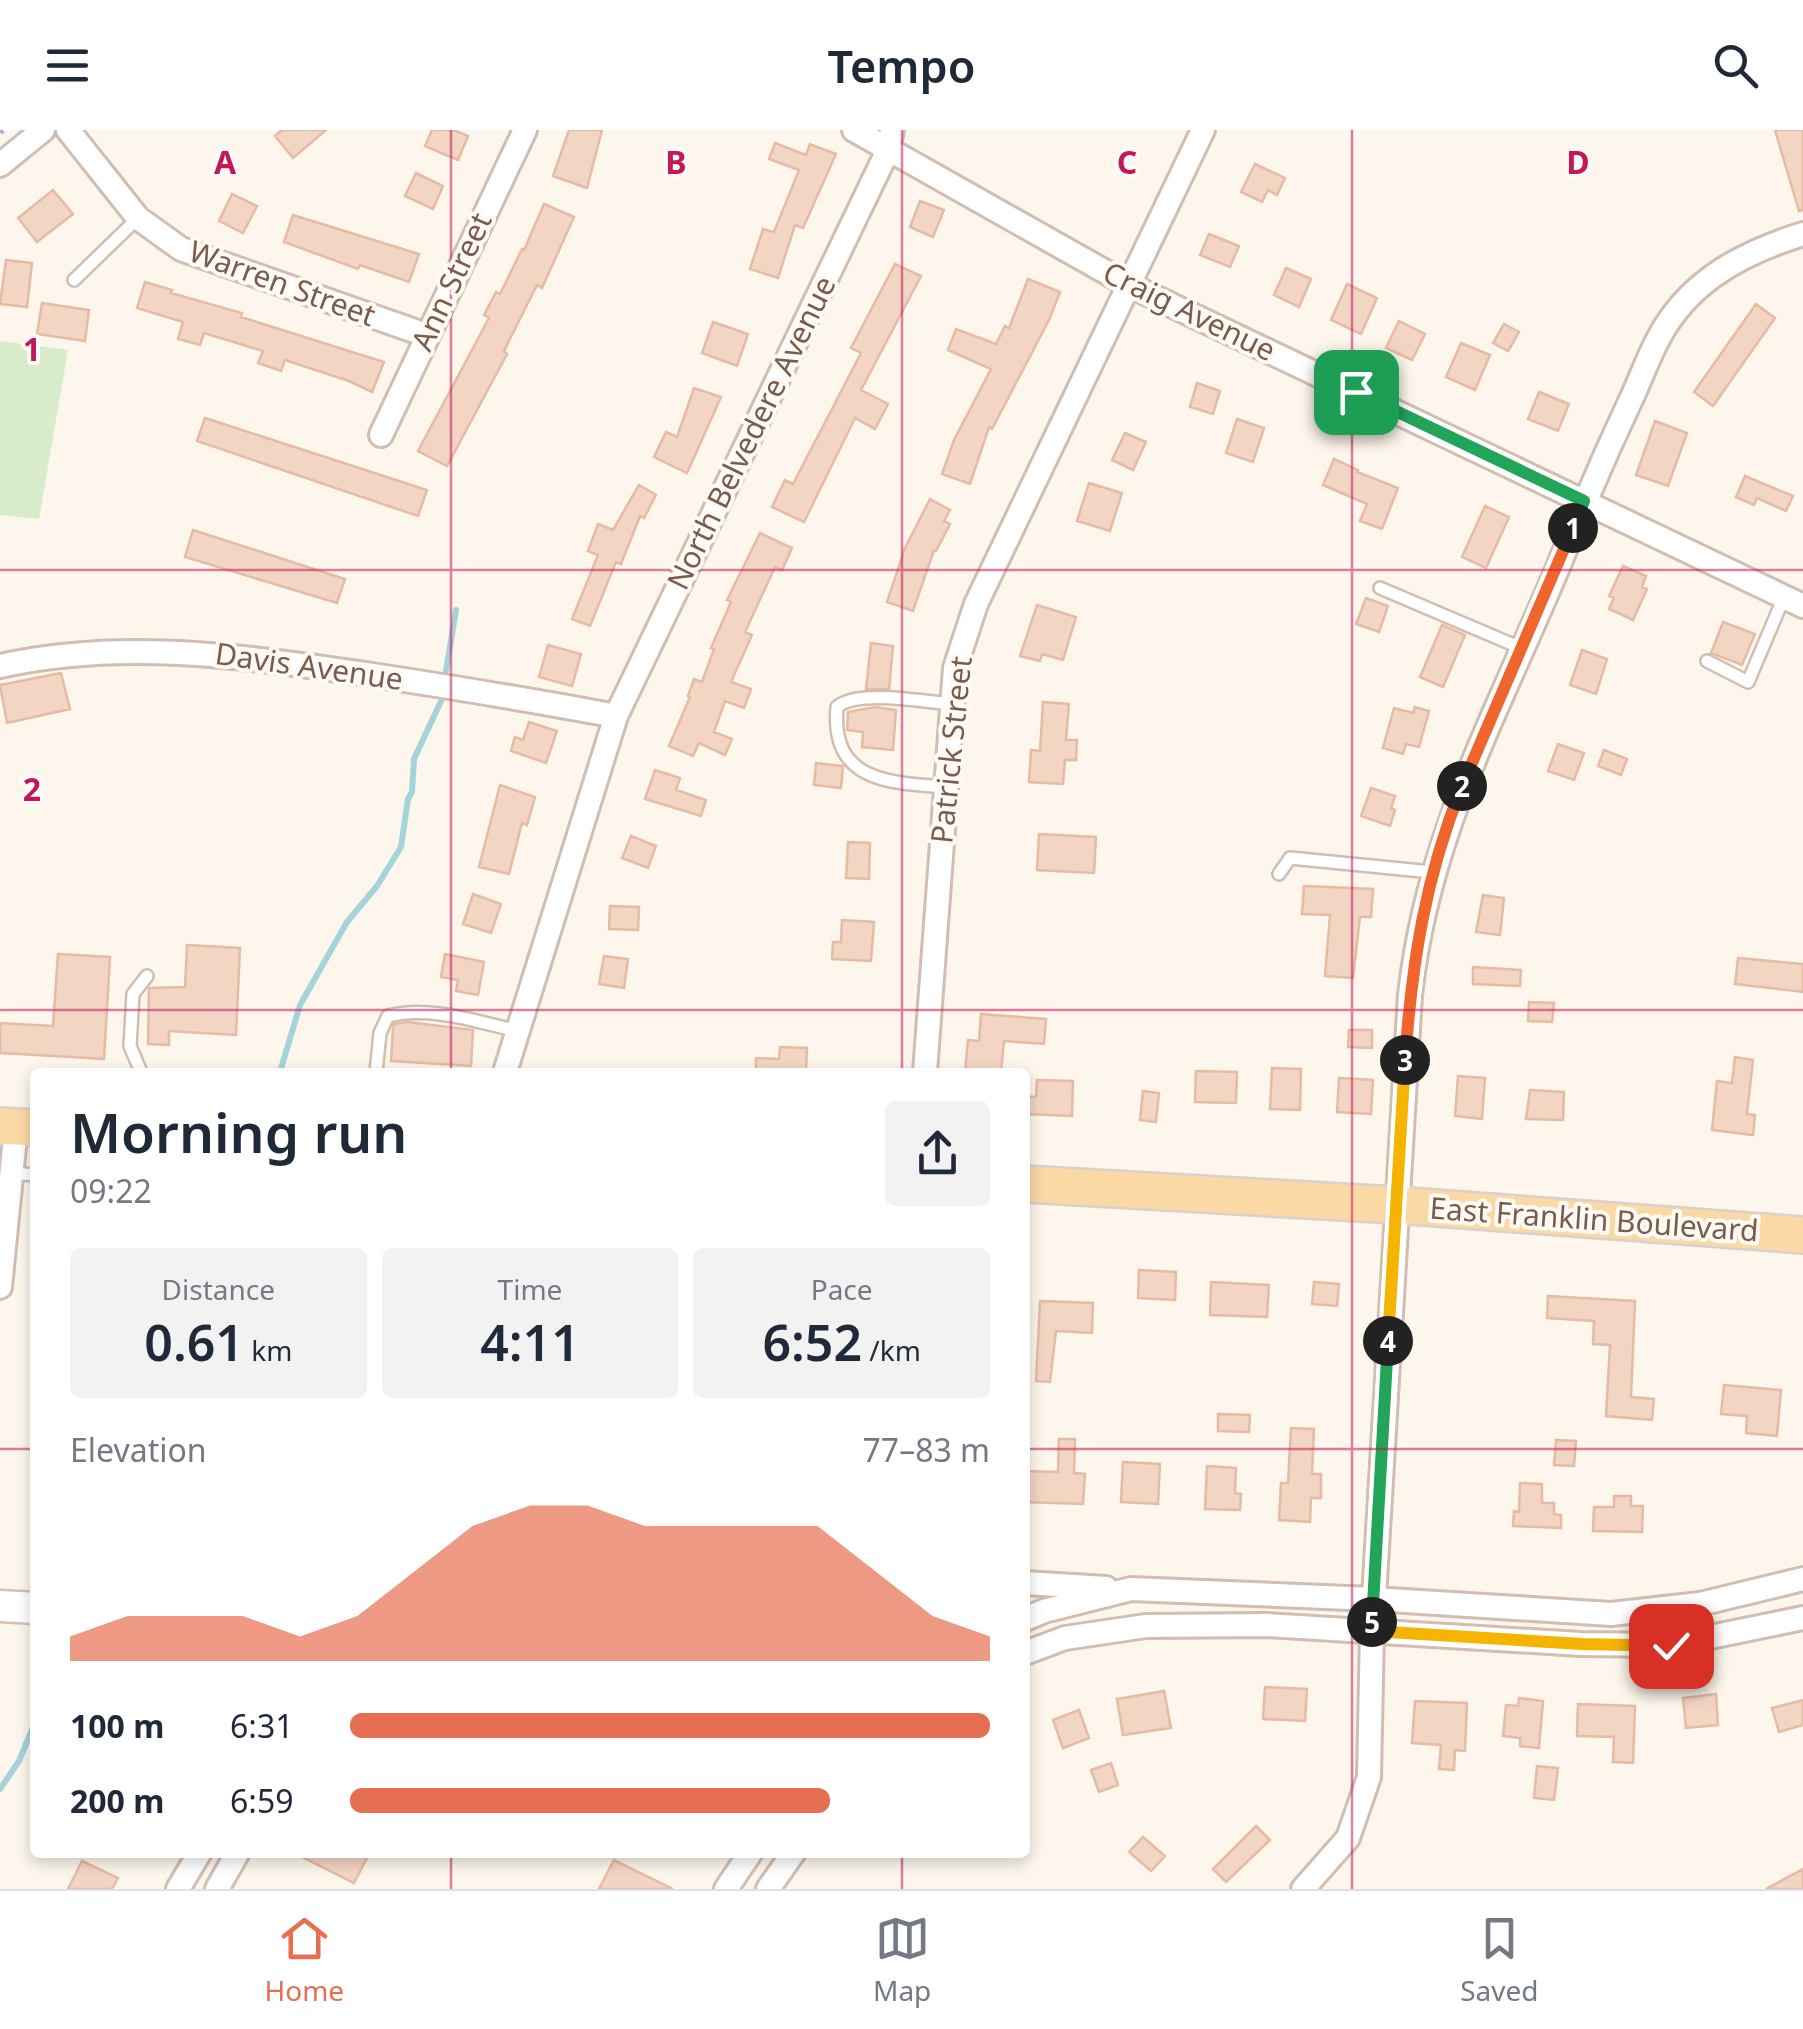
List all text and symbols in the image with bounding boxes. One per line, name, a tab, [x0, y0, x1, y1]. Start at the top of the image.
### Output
text: Tempo	[828, 35, 975, 96]
icon: menu	[40, 38, 95, 93]
icon: search	[1708, 38, 1763, 93]
text: A	[214, 140, 237, 183]
text: B	[665, 140, 687, 183]
text: C	[1117, 140, 1137, 183]
text: D	[1566, 140, 1590, 183]
street label: Ann Street	[401, 206, 501, 357]
street label: Warren Street	[184, 230, 381, 335]
street label: Craig Avenue	[1097, 251, 1283, 370]
street label: North Belvedere Avenue	[657, 269, 844, 596]
text: 1	[23, 327, 41, 370]
pin	[1314, 350, 1399, 435]
icon: arrive	[1329, 365, 1384, 420]
pin: 1	[1548, 503, 1598, 553]
text: 1	[1565, 509, 1581, 547]
street label: Davis Avenue	[213, 632, 406, 699]
street label: Patrick Street	[920, 654, 981, 845]
pin: 2	[1437, 761, 1487, 811]
text: 2	[23, 767, 41, 810]
text: 2	[1454, 767, 1470, 805]
pin: 3	[1380, 1035, 1430, 1085]
text: 3	[1397, 1041, 1413, 1079]
text: Morning run	[70, 1094, 407, 1169]
button: share	[885, 1101, 990, 1206]
text: 09:22	[70, 1169, 152, 1212]
street label: East Franklin Boulevard	[1428, 1187, 1760, 1250]
text: Distance	[162, 1270, 275, 1308]
text: Time	[498, 1270, 562, 1308]
text: Pace	[811, 1270, 873, 1308]
text: 0.61	[144, 1308, 244, 1376]
text: 4:11	[480, 1308, 580, 1376]
text: 6:52	[762, 1308, 862, 1376]
pin: 4	[1363, 1316, 1413, 1366]
text: 4	[1380, 1322, 1396, 1360]
text: km	[244, 1331, 292, 1369]
text: /km	[862, 1331, 921, 1369]
text: Elevation	[70, 1428, 207, 1471]
text: 77–83 m	[863, 1428, 990, 1471]
pin: 5	[1347, 1597, 1397, 1647]
text: 5	[1364, 1603, 1380, 1641]
pin	[1629, 1604, 1714, 1689]
icon: check	[1644, 1619, 1699, 1674]
text: 100 m	[70, 1704, 164, 1747]
text: 6:31	[230, 1704, 294, 1747]
text: 200 m	[70, 1779, 164, 1822]
text: 6:59	[230, 1779, 294, 1822]
tab: Home	[264, 1911, 344, 2009]
tab: Map	[873, 1911, 931, 2009]
tab: Saved	[1460, 1911, 1539, 2009]

